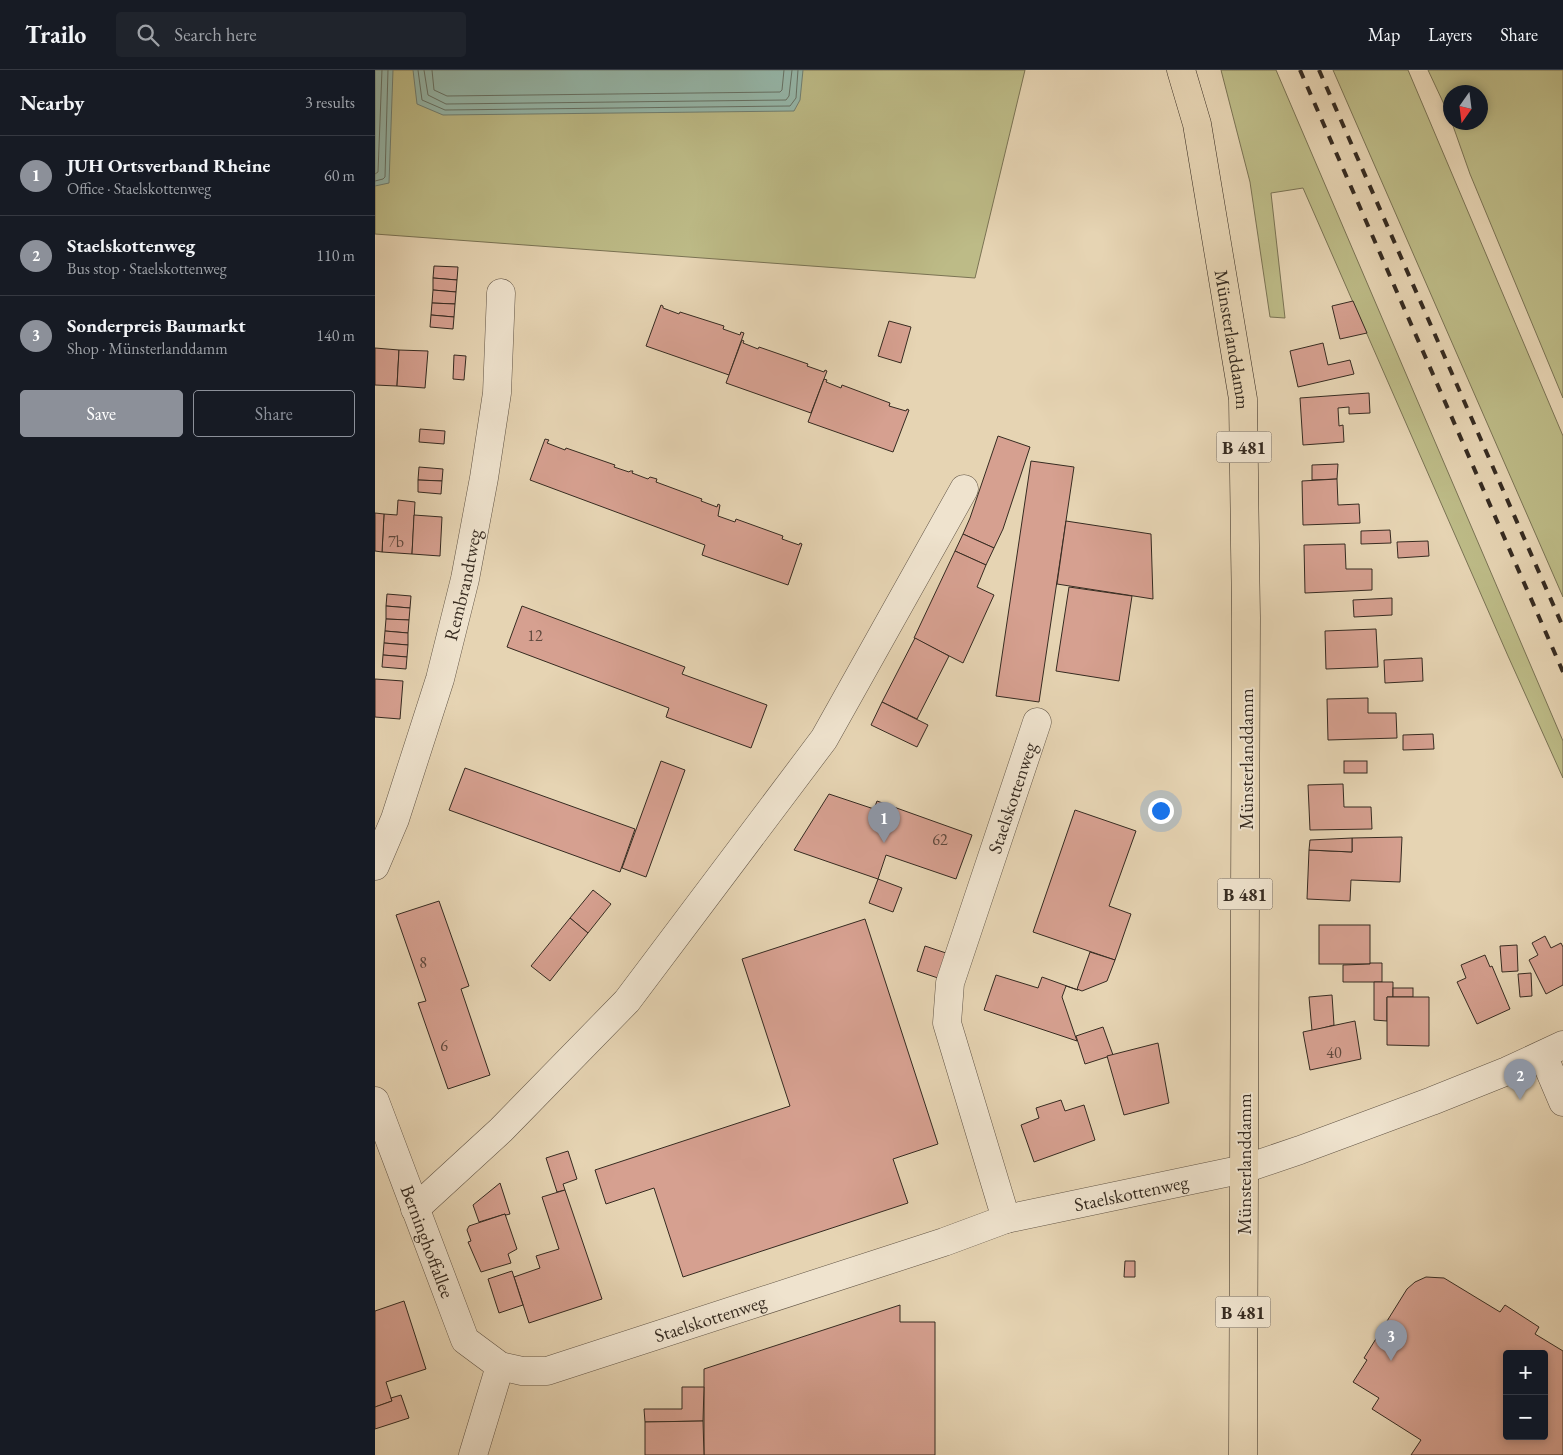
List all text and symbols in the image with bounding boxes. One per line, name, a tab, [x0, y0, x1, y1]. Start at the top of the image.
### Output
search box	[116, 12, 466, 57]
text: Trailo	[25, 19, 86, 50]
icon: search	[134, 21, 162, 49]
text: Search here	[174, 22, 257, 47]
text: Map	[1368, 23, 1400, 46]
text: Layers	[1428, 23, 1472, 46]
text: Share	[1500, 23, 1538, 46]
north arrow	[1443, 85, 1488, 130]
text: Nearby	[20, 89, 84, 116]
text: 3 results	[305, 92, 355, 113]
text: JUH Ortsverband Rheine	[67, 153, 270, 178]
text: 1	[32, 165, 40, 186]
text: 60 m	[324, 165, 355, 186]
text: Office · Staelskottenweg	[67, 178, 211, 199]
text: Staelskottenweg	[67, 233, 195, 258]
text: 2	[32, 245, 40, 266]
text: 110 m	[316, 245, 355, 266]
text: Bus stop · Staelskottenweg	[67, 258, 227, 279]
street label: Münsterlanddamm	[1209, 268, 1256, 410]
text: Sonderpreis Baumarkt	[67, 313, 246, 338]
text: 3	[32, 325, 40, 346]
text: 140 m	[316, 325, 355, 346]
text: Shop · Münsterlanddamm	[67, 338, 228, 359]
button: Save	[20, 390, 183, 437]
button: Share	[193, 390, 355, 437]
road number: B 481	[1217, 432, 1271, 462]
street label: Rembrandtweg	[438, 526, 487, 643]
house number: 7b	[388, 531, 404, 552]
house number: 12	[527, 625, 543, 646]
street label: Münsterlanddamm	[1234, 688, 1259, 830]
street label: Staelskottenweg	[982, 738, 1042, 857]
your location	[1148, 798, 1174, 824]
pin: 1	[868, 802, 900, 843]
house number: 62	[932, 829, 948, 850]
road number: B 481	[1217, 879, 1273, 910]
house number: 8	[419, 952, 427, 973]
house number: 6	[440, 1035, 448, 1056]
house number: 40	[1326, 1042, 1342, 1063]
pin: 2	[1504, 1059, 1536, 1100]
street label: Münsterlanddamm	[1232, 1093, 1257, 1235]
street label: Staelskottenweg	[1072, 1168, 1191, 1217]
street label: Berninghoffallee	[395, 1181, 461, 1301]
street label: Staelskottenweg	[651, 1288, 770, 1348]
road number: B 481	[1215, 1296, 1271, 1328]
pin: 3	[1375, 1320, 1407, 1361]
map controls	[1503, 1350, 1548, 1440]
button: +	[1503, 1350, 1548, 1395]
button: −	[1503, 1395, 1548, 1440]

